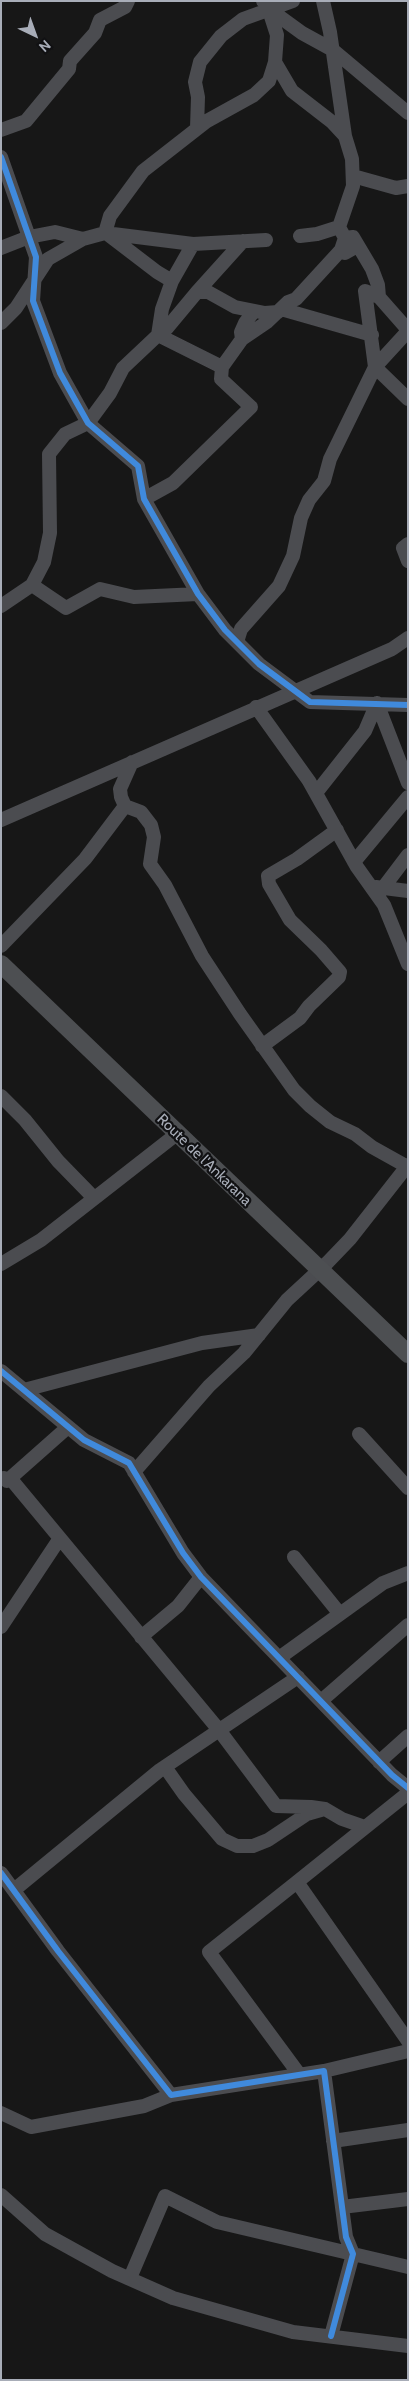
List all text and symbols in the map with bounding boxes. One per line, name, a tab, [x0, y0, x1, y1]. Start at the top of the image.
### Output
north arrow	[10, 10, 60, 60]
text: N	[35, 36, 55, 56]
street label: Route de l'Ankarana	[153, 1110, 255, 1210]

